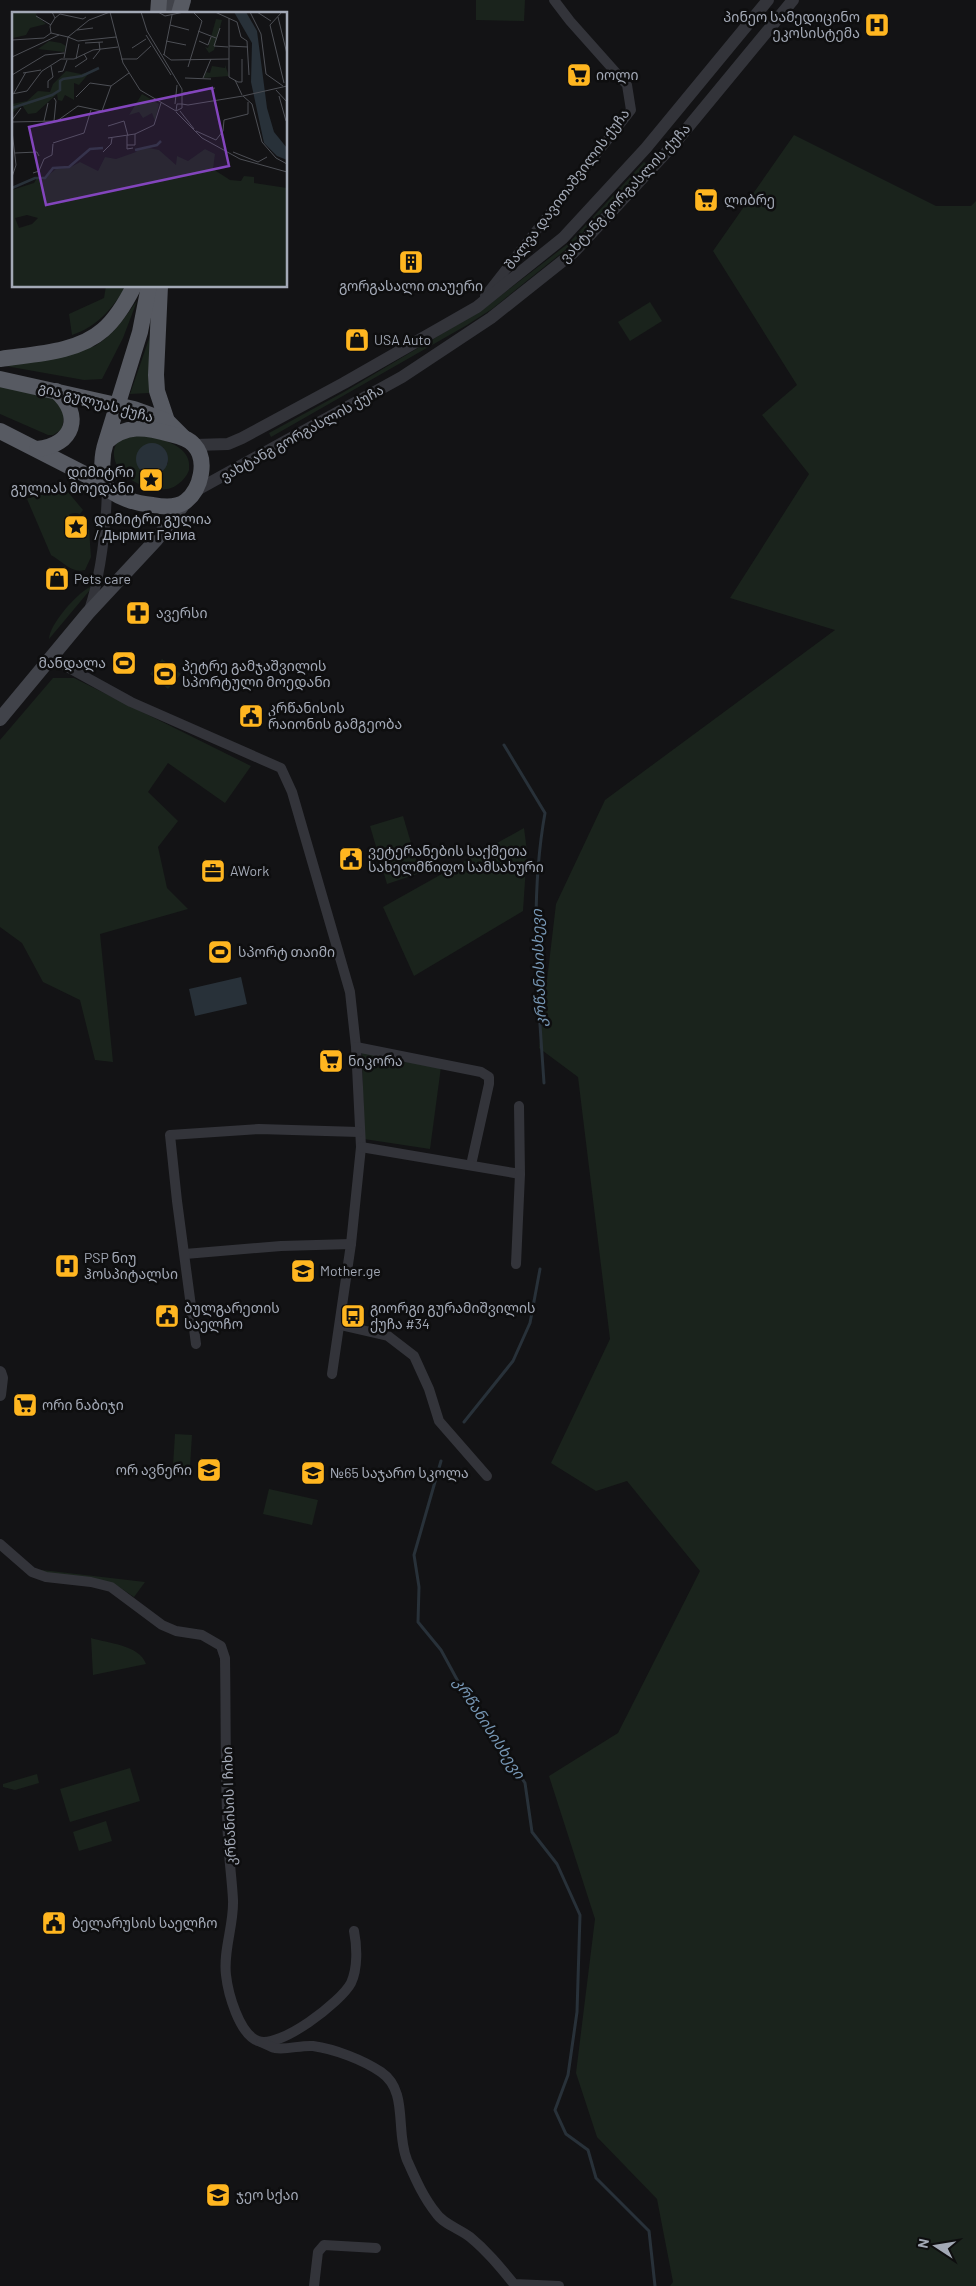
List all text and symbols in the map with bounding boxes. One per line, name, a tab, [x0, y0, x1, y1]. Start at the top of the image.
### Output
place label: პინეო სამედიცინო ეკოსისტემა	[723, 8, 860, 42]
inset map	[12, 12, 288, 288]
hospital icon: პინეო სამედიცინო ეკოსისტემა	[864, 12, 890, 38]
supermarket icon: იოლი	[566, 62, 592, 88]
place label: იოლი	[596, 66, 639, 84]
street label: შალვა დავითაშვილის ქუჩა	[501, 105, 633, 273]
street label: ვახტანგ გორგასლის ქუჩა	[556, 120, 694, 266]
supermarket icon: ლიბრე	[693, 187, 719, 213]
place label: ლიბრე	[724, 191, 775, 209]
building icon: გორგასალი თაუერი	[398, 249, 424, 275]
place label: გორგასალი თაუერი	[339, 277, 483, 295]
shop icon: USA Auto	[344, 327, 370, 353]
place label: USA Auto	[374, 331, 431, 348]
street label: გია გულუას ქუჩა	[36, 378, 156, 426]
street label: ვახტანგ გორგასლის ქუჩა	[217, 381, 387, 485]
place label: დიმიტრი გულიას მოედანი	[11, 463, 134, 497]
place icon: დიმიტრი გულიას მოედანი	[138, 467, 164, 493]
place label: დიმიტრი გულია / Дырмит Гәлиа	[94, 510, 211, 543]
place icon: დიმიტრი გულია / Дырмит Гәлиа	[63, 514, 89, 540]
shop icon: Pets care	[44, 566, 70, 592]
place label: Pets care	[74, 570, 131, 587]
pharmacy icon: ავერსი	[125, 600, 151, 626]
place label: ავერსი	[156, 604, 208, 622]
sports icon: მანდალა	[111, 650, 137, 676]
place label: მანდალა	[38, 654, 106, 672]
place label: პეტრე გამჯაშვილის სპორტული მოედანი	[182, 657, 331, 691]
sports icon: პეტრე გამჯაშვილის სპორტული მოედანი	[152, 661, 178, 687]
place label: კრწანისის რაიონის გამგეობა	[268, 699, 402, 733]
public building icon: კრწანისის რაიონის გამგეობა	[238, 703, 264, 729]
place label: ვეტერანების საქმეთა სახელმწიფო სამსახური	[368, 842, 544, 876]
public building icon: ვეტერანების საქმეთა სახელმწიფო სამსახური	[338, 846, 364, 872]
office icon: AWork	[200, 858, 226, 884]
place label: AWork	[230, 862, 269, 879]
water label: კრწანისისხევი	[527, 908, 550, 1027]
sports icon: სპორტ თაიმი	[207, 939, 233, 965]
place label: სპორტ თაიმი	[238, 943, 335, 961]
supermarket icon: ნიკორა	[318, 1048, 344, 1074]
place label: ნიკორა	[348, 1052, 403, 1070]
place label: PSP ნიუ ჰოსპიტალსი	[84, 1249, 178, 1283]
hospital icon: PSP ნიუ ჰოსპიტალსი	[54, 1253, 80, 1279]
school or university icon: Mother.ge	[290, 1258, 316, 1284]
place label: Mother.ge	[320, 1262, 381, 1279]
place label: ბულგარეთის საელჩო	[184, 1299, 280, 1333]
place label: გიორგი გურამიშვილის ქუჩა #34	[370, 1299, 536, 1333]
public building icon: ბულგარეთის საელჩო	[154, 1303, 180, 1329]
bus stop icon: გიორგი გურამიშვილის ქუჩა #34	[340, 1303, 366, 1329]
supermarket icon: ორი ნაბიჯი	[12, 1392, 38, 1418]
place label: ორი ნაბიჯი	[42, 1396, 124, 1414]
school or university icon: ორ ავნერი	[196, 1457, 222, 1483]
school or university icon: №65 საჯარო სკოლა	[300, 1460, 326, 1486]
place label: ორ ავნერი	[116, 1461, 192, 1479]
place label: №65 საჯარო სკოლა	[330, 1464, 469, 1482]
water label: კრწანისისხევი	[450, 1673, 530, 1783]
street label: კრწანისის I ჩიხი	[218, 1746, 240, 1866]
public building icon: ბელარუსის საელჩო	[41, 1910, 67, 1936]
place label: ბელარუსის საელჩო	[72, 1914, 218, 1932]
school or university icon: ჯეო სქაი	[205, 2182, 231, 2208]
place label: ჯეო სქაი	[236, 2186, 299, 2204]
north arrow	[911, 2221, 961, 2271]
text: N	[914, 2237, 932, 2250]

